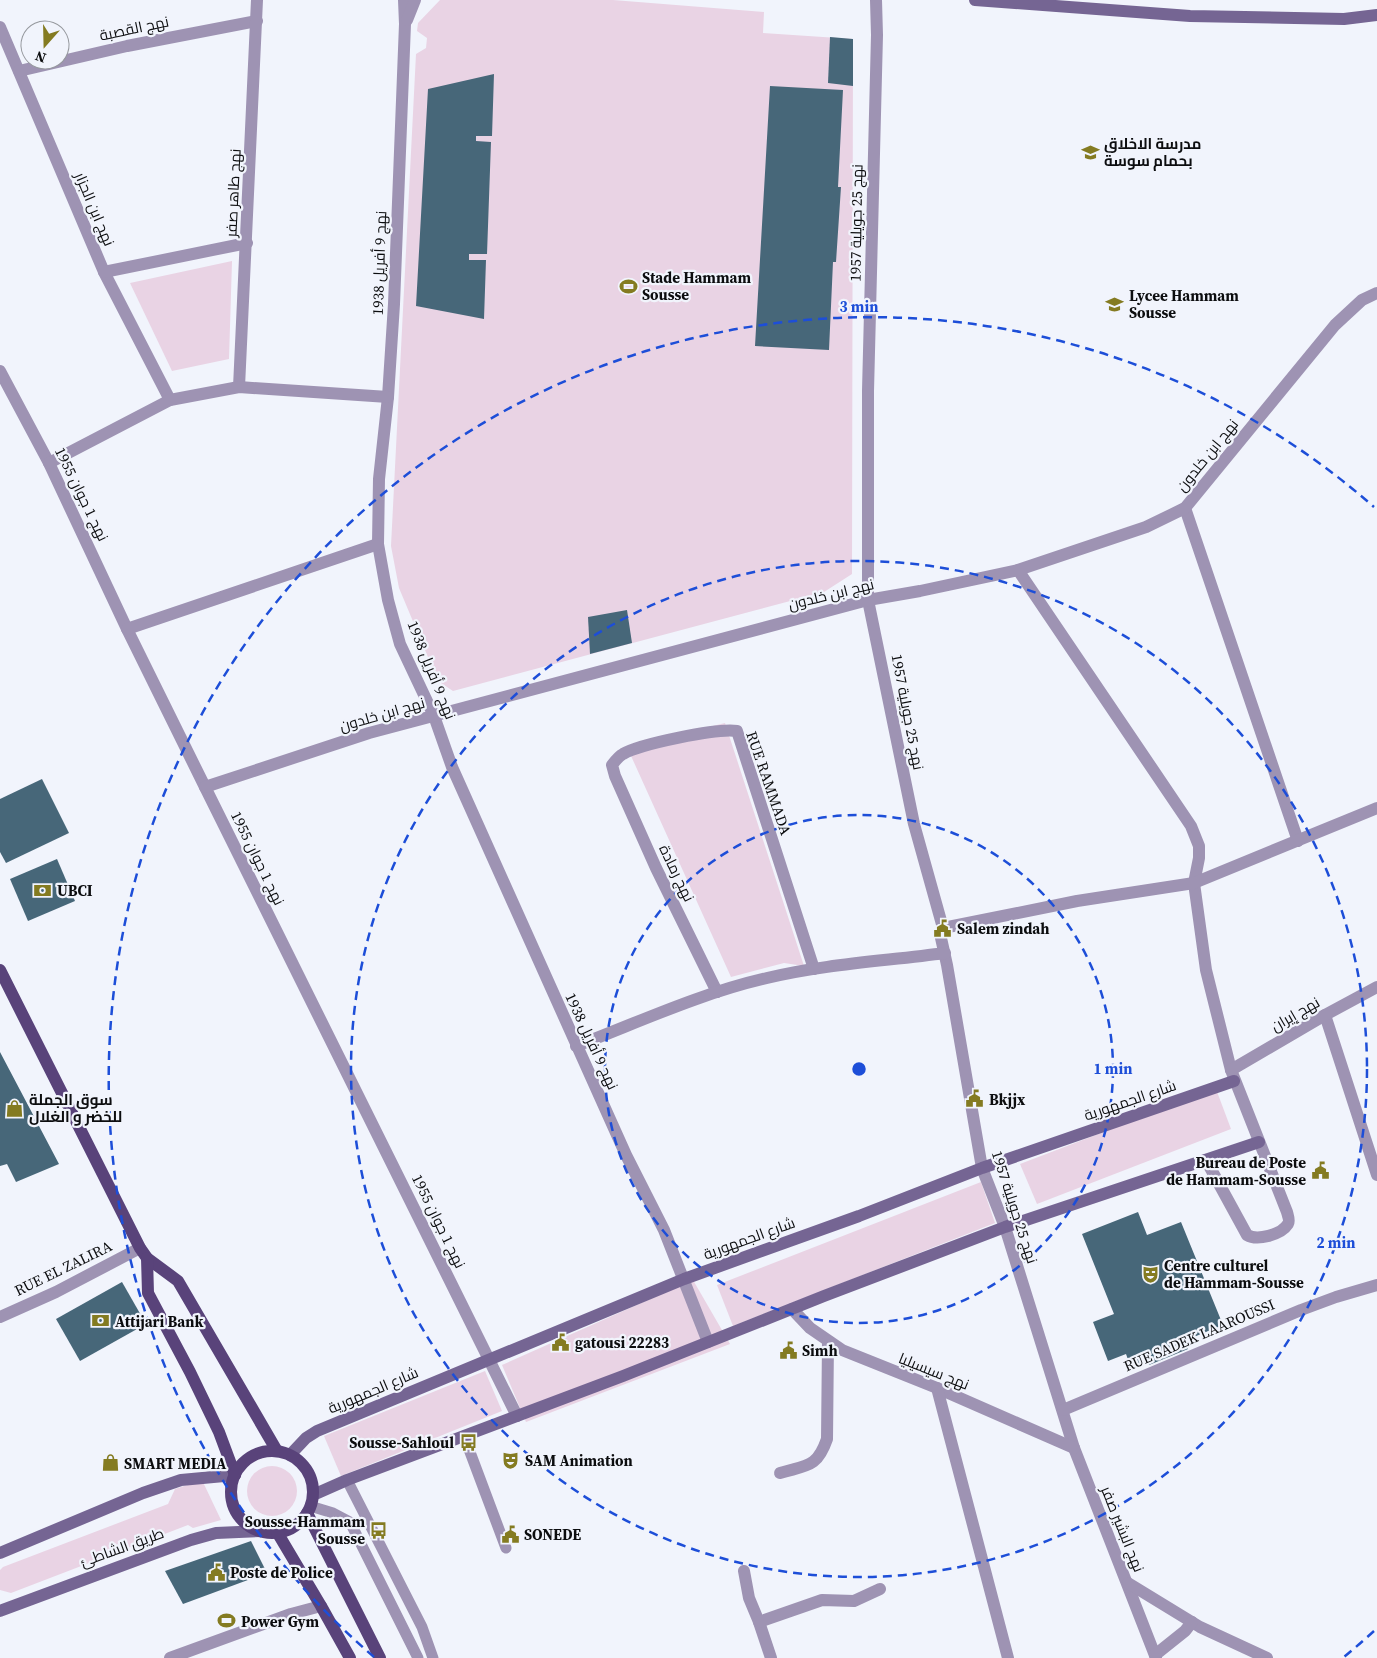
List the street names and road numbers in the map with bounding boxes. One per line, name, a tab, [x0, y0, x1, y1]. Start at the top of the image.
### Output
street label: نهج القصبة	[97, 10, 171, 47]
street label: نهج طاهر صفر	[220, 148, 247, 239]
street label: نهج 25 جويلية 1957	[844, 164, 869, 282]
street label: نهج ابن الجزار	[69, 168, 120, 250]
street label: نهج 9 أفريل 1938	[367, 210, 392, 316]
street label: نهج ابن خلدون	[1171, 414, 1244, 496]
street label: نهج 1 جوان 1955	[49, 443, 114, 545]
street label: نهج ابن خلدون	[786, 573, 876, 616]
street label: نهج 9 أفريل 1938	[402, 618, 461, 723]
street label: نهج 25 جويلية 1957	[885, 652, 930, 772]
street label: نهج ابن خلدون	[337, 692, 427, 737]
street label: RUE RAMMADA	[741, 728, 797, 838]
street label: نهج 1 جوان 1955	[225, 807, 290, 909]
street label: نهج رمادة	[653, 841, 700, 905]
street label: نهج 9 أفريل 1938	[559, 989, 624, 1093]
street label: نهج إيران	[1267, 992, 1324, 1037]
street label: شارع الجمهورية	[1081, 1074, 1179, 1127]
street label: نهج 25 جويلية 1957	[986, 1148, 1043, 1266]
street label: نهج 1 جوان 1955	[406, 1170, 471, 1272]
street label: شارع الجمهورية	[700, 1212, 798, 1265]
street label: RUE EL ZALIRA	[11, 1235, 115, 1301]
street label: RUE SADEK LAAROUSSI	[1120, 1294, 1278, 1376]
street label: نهج سيسيليا	[895, 1347, 972, 1396]
street label: شارع الجمهورية	[325, 1362, 422, 1419]
street label: نهج البشير صفر	[1095, 1482, 1150, 1576]
street label: طريق الشاطئ	[77, 1522, 167, 1572]

